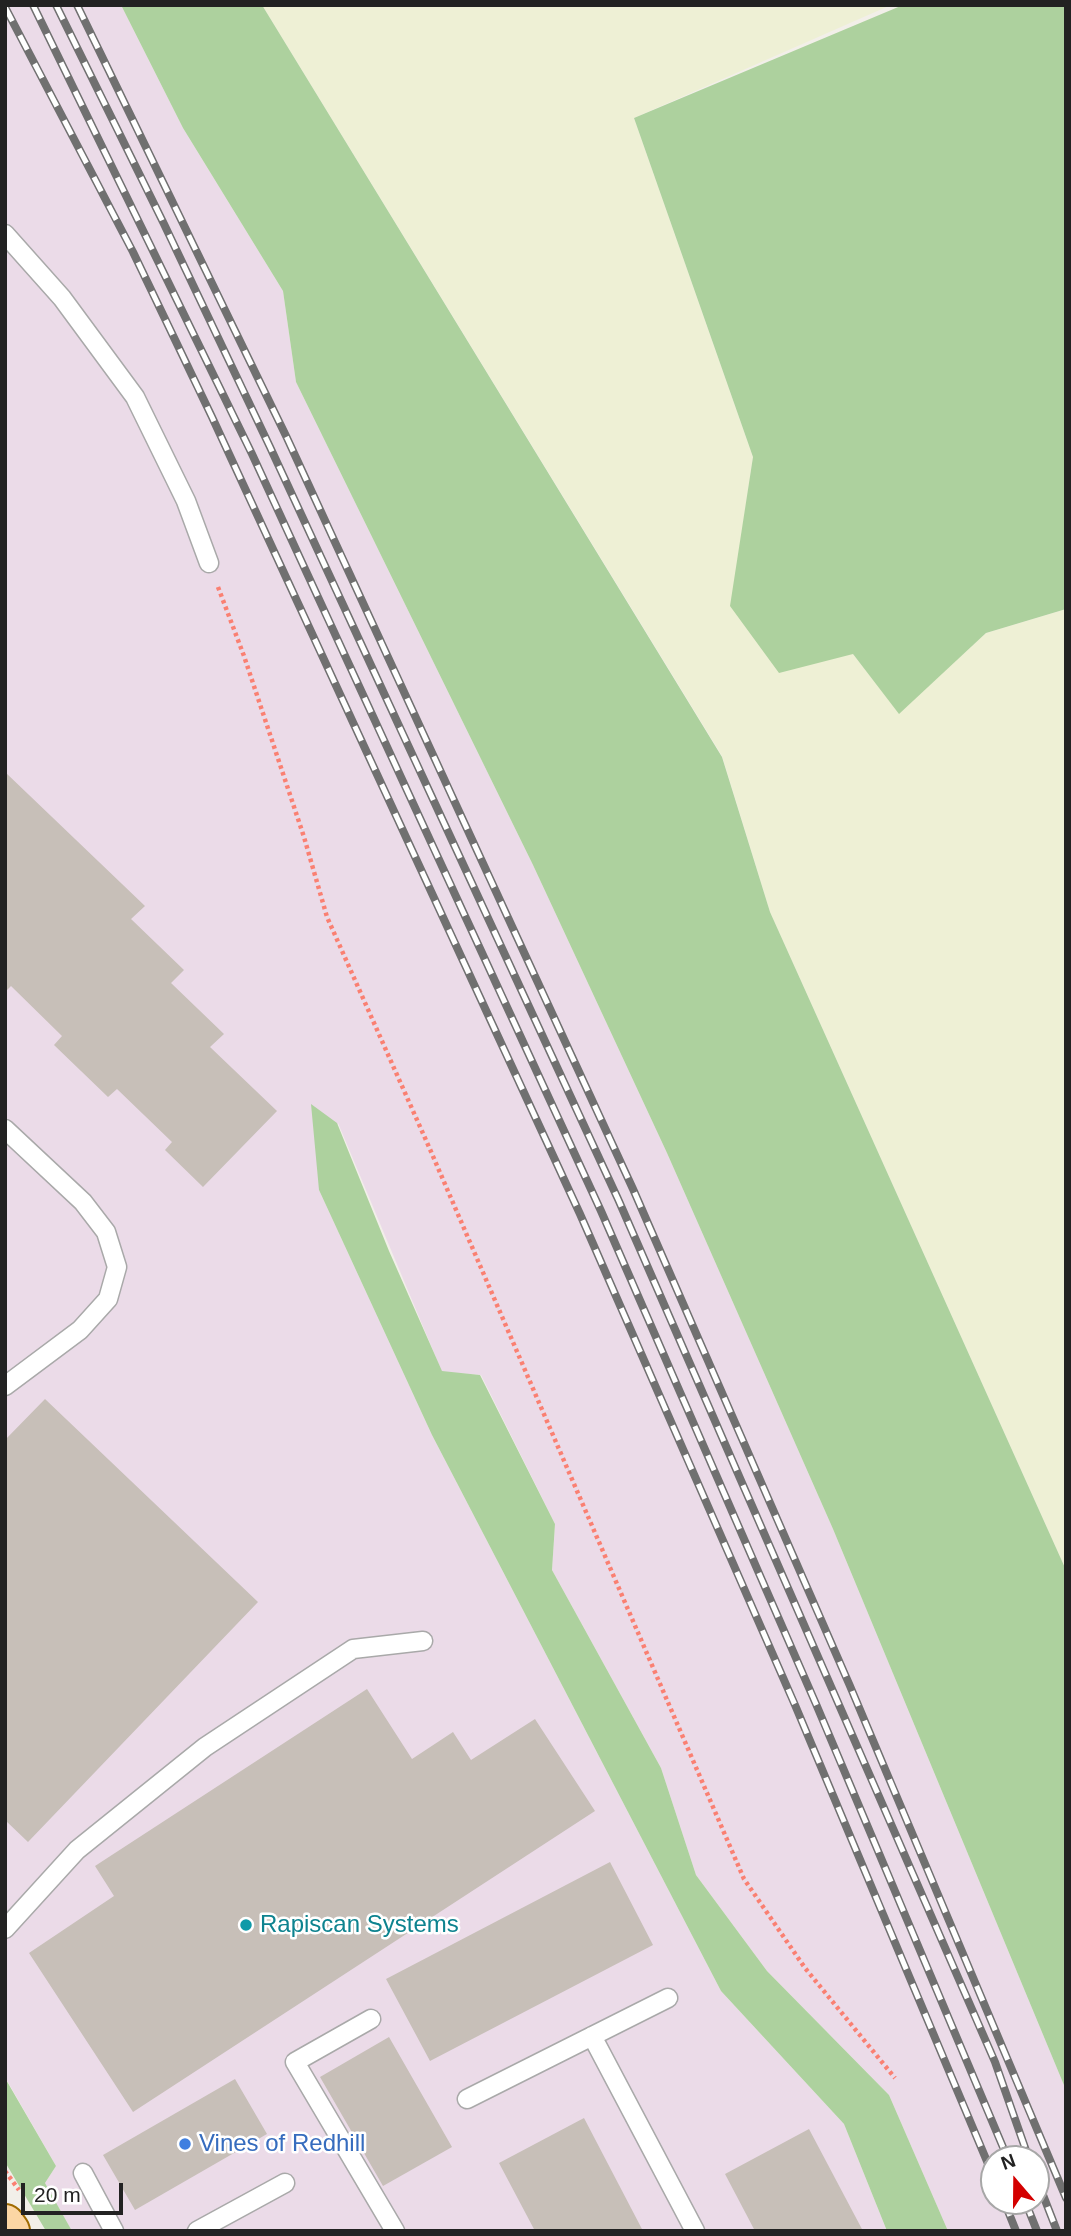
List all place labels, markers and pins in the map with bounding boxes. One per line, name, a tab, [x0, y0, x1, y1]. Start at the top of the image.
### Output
place label: Rapiscan Systems	[260, 1911, 459, 1939]
marker: Rapiscan Systems	[238, 1917, 254, 1933]
place label: Vines of Redhill	[199, 2130, 365, 2158]
marker: Vines of Redhill	[177, 2136, 193, 2152]

